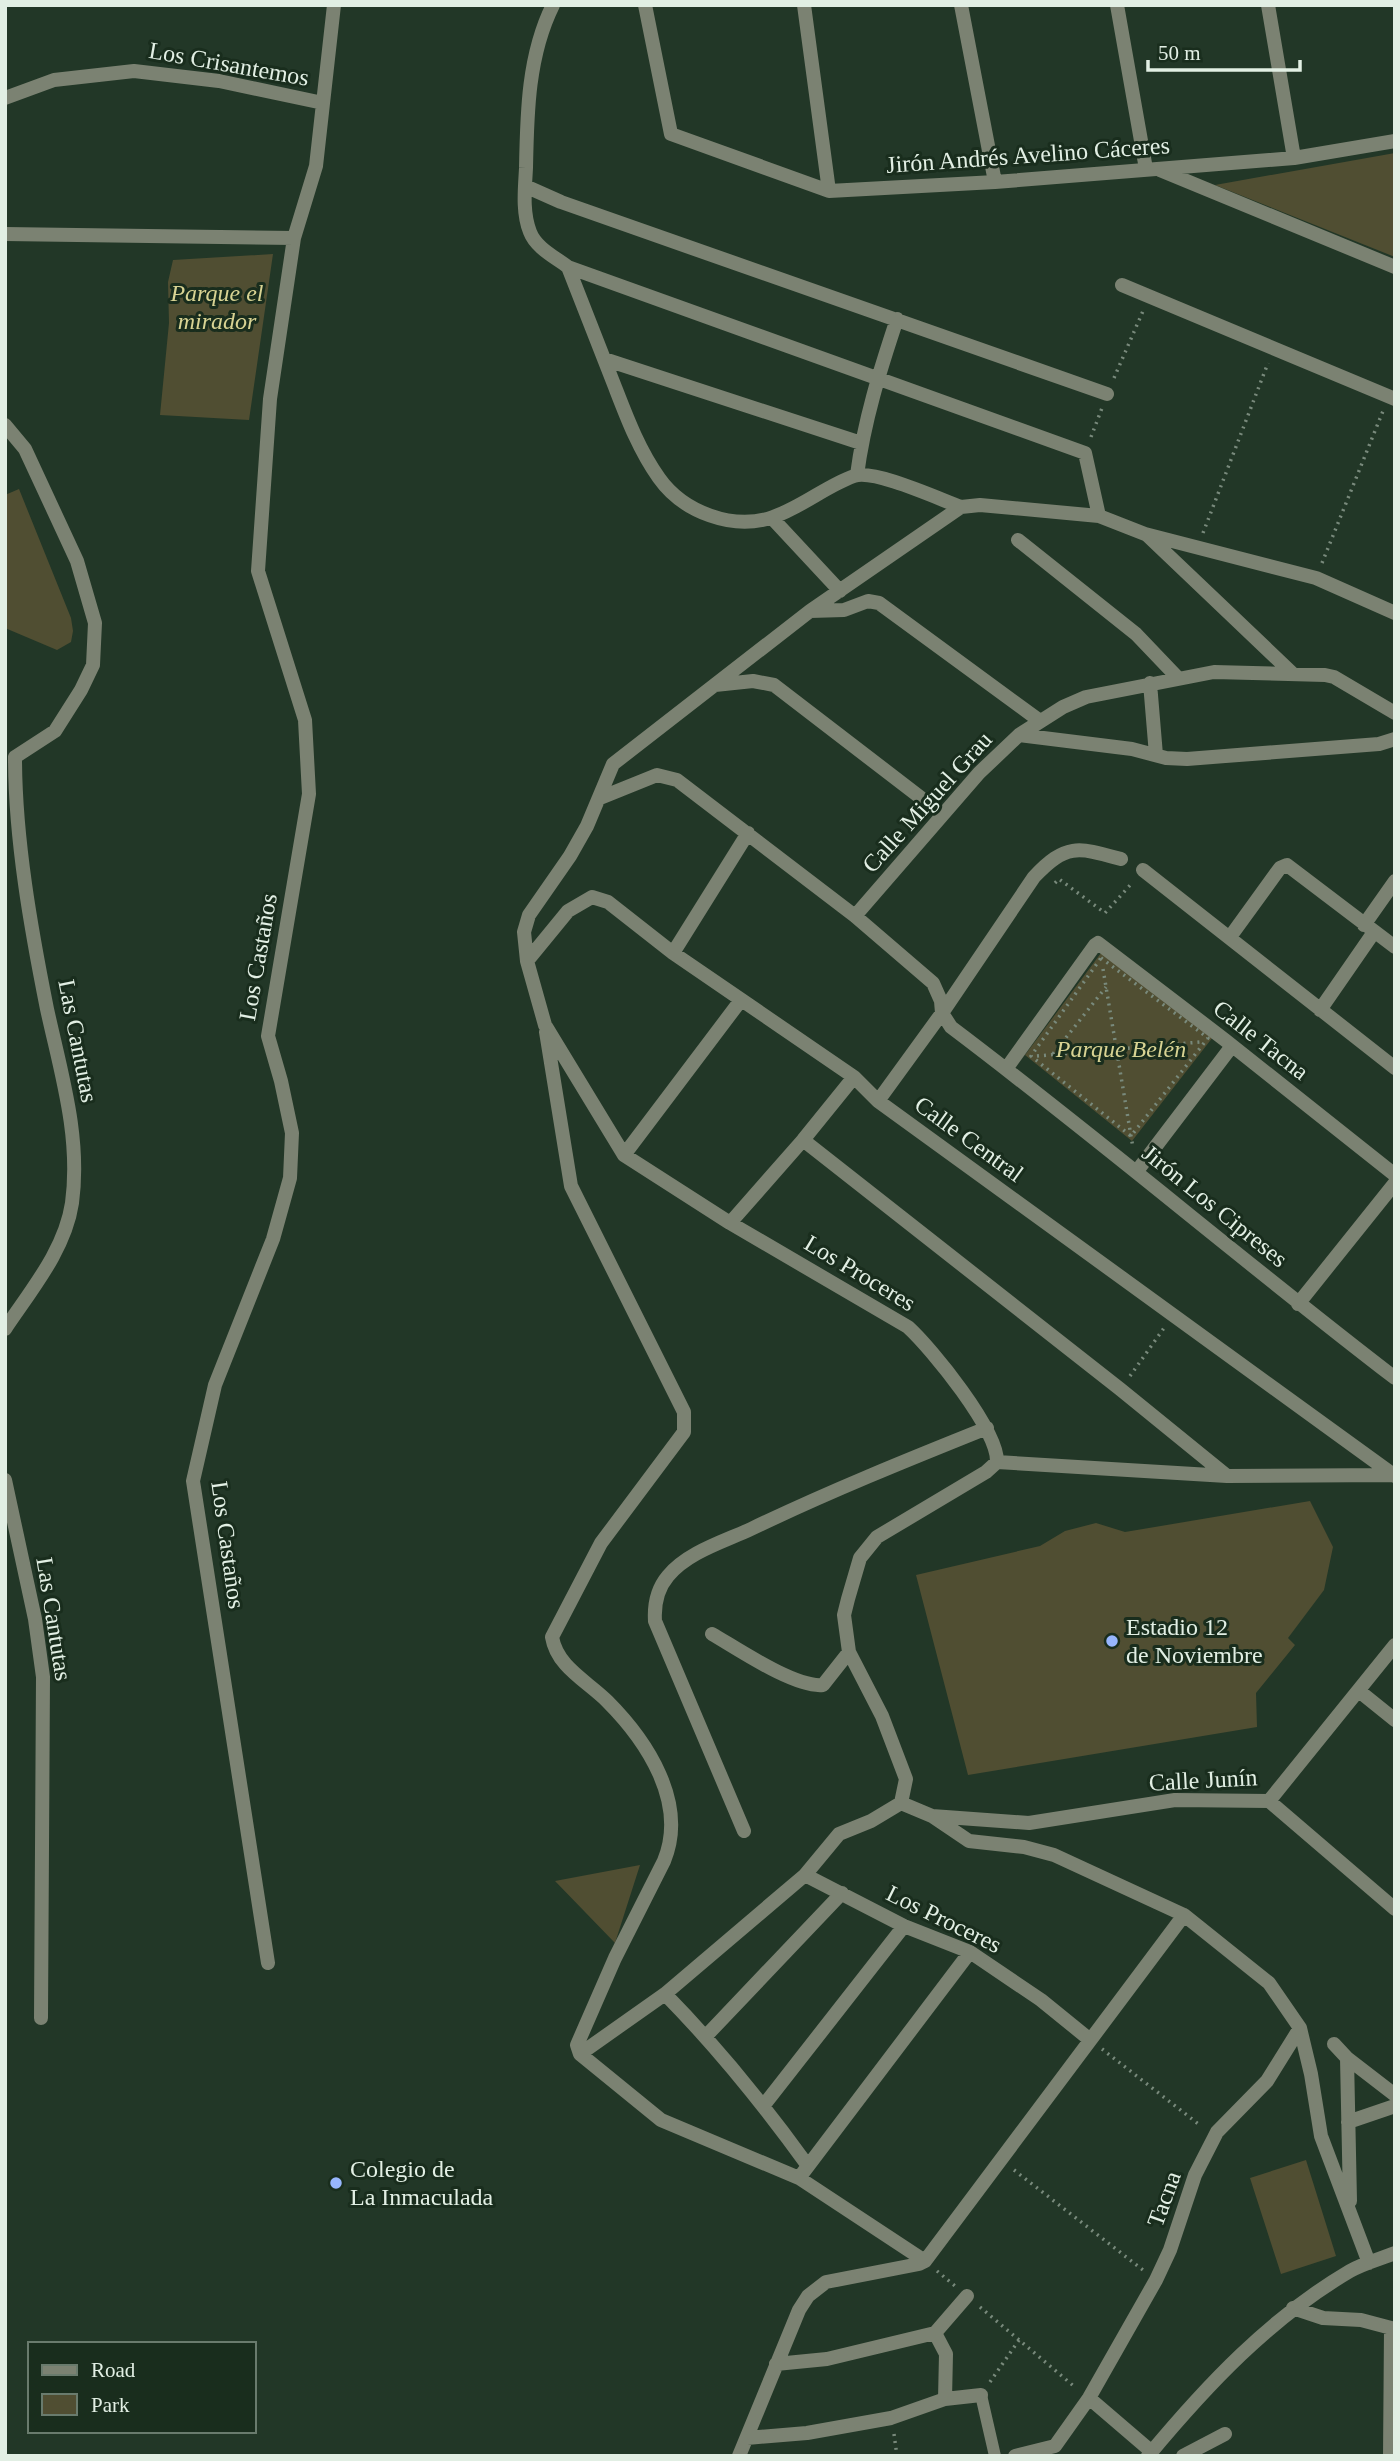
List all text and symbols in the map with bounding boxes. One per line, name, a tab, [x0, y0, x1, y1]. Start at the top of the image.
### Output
scale bar	[1148, 28, 1300, 72]
street label: Los Crisantemos	[147, 37, 311, 91]
text: 50 m	[1158, 41, 1201, 65]
street label: Jirón Andrés Avelino Cáceres	[885, 132, 1171, 178]
park label: Parque el mirador	[169, 280, 264, 334]
street label: Calle Miguel Grau	[857, 726, 997, 878]
street label: Los Castaños	[234, 891, 282, 1023]
street label: Las Cantutas	[53, 977, 103, 1105]
street label: Calle Tacna	[1208, 995, 1314, 1085]
park label: Parque Belén	[1055, 1036, 1186, 1062]
street label: Calle Central	[910, 1091, 1028, 1187]
street label: Jirón Los Cipreses	[1137, 1140, 1293, 1272]
street label: Los Proceres	[800, 1230, 920, 1316]
street label: Los Castaños	[206, 1479, 250, 1611]
street label: Las Cantutas	[31, 1555, 77, 1683]
place label: Estadio 12 de Noviembre	[1126, 1614, 1263, 1668]
marker: Estadio 12 de Noviembre	[1104, 1633, 1120, 1649]
street label: Calle Junín	[1148, 1764, 1258, 1796]
street label: Los Proceres	[882, 1880, 1006, 1958]
place label: Colegio de La Inmaculada	[350, 2156, 494, 2210]
street label: Tacna	[1142, 2167, 1186, 2230]
marker: Colegio de La Inmaculada	[328, 2175, 344, 2191]
legend	[28, 2342, 256, 2433]
text: Road	[91, 2358, 136, 2382]
text: Park	[91, 2393, 130, 2417]

